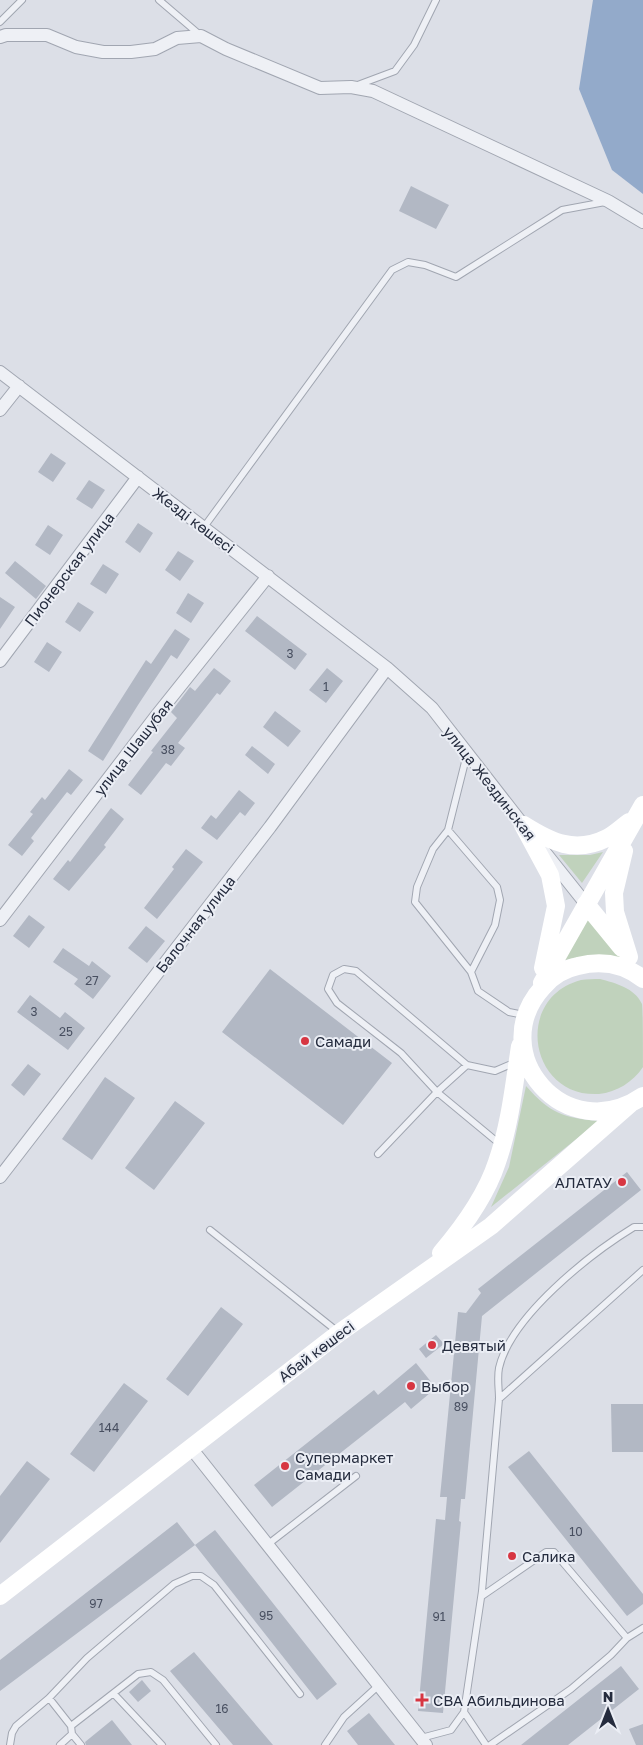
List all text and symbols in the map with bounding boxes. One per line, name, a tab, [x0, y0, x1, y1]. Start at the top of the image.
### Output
street label: Жезді көшесі	[149, 483, 239, 557]
street label: Пионерская улица	[20, 509, 118, 629]
house number: 3	[286, 646, 294, 661]
house number: 1	[323, 679, 329, 694]
street label: улица Шашубая	[90, 695, 176, 799]
street label: улица Жездинская	[440, 723, 540, 843]
house number: 38	[161, 742, 175, 757]
street label: Балочная улица	[151, 872, 239, 976]
house number: 27	[85, 973, 99, 988]
house number: 3	[30, 1004, 38, 1019]
house number: 25	[59, 1024, 73, 1039]
place label: Самади	[315, 1032, 371, 1050]
marker: Самади	[299, 1035, 311, 1047]
place label: АЛАТАУ	[555, 1173, 612, 1191]
marker: АЛАТАУ	[616, 1176, 628, 1188]
street label: Абай көшесі	[274, 1317, 358, 1385]
place label: Девятый	[442, 1336, 506, 1354]
marker: Девятый	[426, 1339, 438, 1351]
place label: Выбор	[421, 1377, 469, 1395]
marker: Выбор	[405, 1380, 417, 1392]
house number: 89	[454, 1399, 468, 1414]
house number: 144	[99, 1420, 119, 1435]
place label: Супермаркет Самади	[295, 1448, 394, 1483]
marker: Супермаркет Самади	[279, 1460, 291, 1472]
house number: 10	[569, 1524, 583, 1539]
place label: Салика	[522, 1547, 576, 1565]
marker: Салика	[506, 1550, 518, 1562]
house number: 97	[89, 1596, 103, 1611]
house number: 95	[259, 1608, 273, 1623]
house number: 91	[432, 1609, 446, 1624]
north arrow	[583, 1685, 633, 1735]
text: N	[603, 1688, 613, 1705]
place label: СВА Абильдинова	[433, 1691, 565, 1709]
marker: СВА Абильдинова	[415, 1693, 429, 1707]
house number: 16	[215, 1701, 229, 1716]

